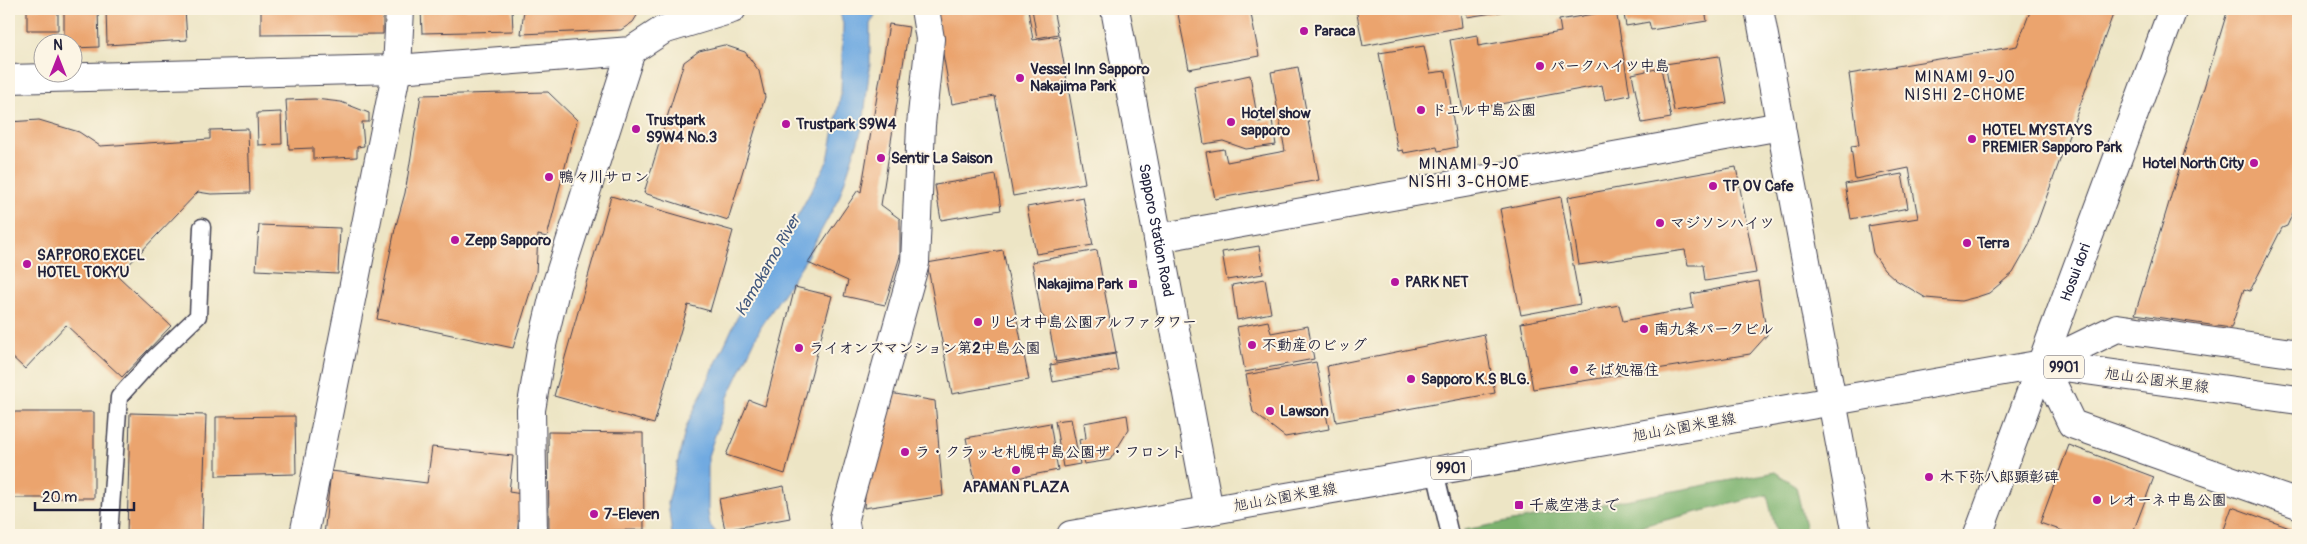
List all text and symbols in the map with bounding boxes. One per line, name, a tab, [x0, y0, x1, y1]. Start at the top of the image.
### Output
place label: Paraca	[1314, 22, 1356, 41]
marker: Paraca	[1298, 25, 1310, 37]
north arrow	[32, 32, 82, 82]
text: N	[53, 37, 63, 54]
place label: パークハイツ中島	[1550, 57, 1670, 76]
place label: Vessel Inn Sapporo Nakajima Park	[1030, 60, 1150, 96]
marker: パークハイツ中島	[1534, 60, 1546, 72]
district label: MINAMI 9-JO NISHI 2-CHOME	[1904, 67, 2026, 105]
marker: Vessel Inn Sapporo Nakajima Park	[1014, 72, 1026, 84]
place label: ドエル中島公園	[1431, 101, 1536, 120]
place label: Hotel show sapporo	[1241, 104, 1311, 140]
marker: ドエル中島公園	[1415, 104, 1427, 116]
place label: Trustpark S9W4 No.3	[645, 111, 717, 147]
place label: Trustpark S9W4	[795, 115, 897, 134]
marker: Hotel show sapporo	[1225, 116, 1237, 128]
marker: Trustpark S9W4	[780, 118, 792, 130]
place label: HOTEL MYSTAYS PREMIER Sapporo Park	[1982, 121, 2123, 157]
marker: Trustpark S9W4 No.3	[630, 123, 642, 135]
marker: HOTEL MYSTAYS PREMIER Sapporo Park	[1966, 133, 1978, 145]
place label: Sentir La Saison	[891, 149, 993, 168]
marker: Sentir La Saison	[875, 152, 887, 164]
district label: MINAMI 9-JO NISHI 3-CHOME	[1408, 154, 1530, 192]
place label: Hotel North City	[2142, 154, 2245, 173]
marker: Hotel North City	[2248, 157, 2260, 169]
street label: Sapporo Station Road	[1134, 162, 1178, 298]
place label: 鴨々川サロン	[559, 168, 649, 187]
marker: 鴨々川サロン	[543, 171, 555, 183]
place label: TP OV Cafe	[1722, 177, 1794, 196]
marker: TP OV Cafe	[1707, 180, 1719, 192]
water label: Kamokamo River	[731, 209, 806, 320]
place label: マジソンハイツ	[1670, 214, 1774, 233]
marker: マジソンハイツ	[1654, 217, 1666, 229]
place label: Zepp Sapporo	[465, 231, 551, 250]
marker: Zepp Sapporo	[449, 234, 461, 246]
place label: Terra	[1976, 234, 2010, 253]
marker: Terra	[1961, 237, 1973, 249]
street label: Hosui dori	[2056, 241, 2095, 304]
place label: SAPPORO EXCEL HOTEL TOKYU	[37, 246, 145, 282]
marker: SAPPORO EXCEL HOTEL TOKYU	[21, 258, 33, 270]
place label: PARK NET	[1405, 273, 1469, 292]
place label: Nakajima Park	[1037, 275, 1124, 294]
marker: PARK NET	[1389, 276, 1401, 288]
marker: Nakajima Park	[1127, 278, 1139, 290]
place label: リビオ中島公園アルファタワー	[988, 313, 1197, 332]
marker: リビオ中島公園アルファタワー	[972, 316, 984, 328]
place label: 南九条パークビル	[1654, 320, 1774, 339]
marker: 南九条パークビル	[1638, 323, 1650, 335]
place label: 不動産のビッグ	[1262, 336, 1367, 355]
place label: ライオンズマンション第2中島公園	[809, 339, 1041, 358]
marker: 不動産のビッグ	[1246, 339, 1258, 351]
marker: ライオンズマンション第2中島公園	[793, 342, 805, 354]
road number: 9901	[2044, 356, 2084, 378]
place label: そば処福住	[1584, 361, 1659, 380]
marker: そば処福住	[1568, 364, 1580, 376]
street label: 旭山公園米里線	[2104, 364, 2210, 397]
place label: Sapporo K.S BLG.	[1421, 370, 1530, 389]
marker: Sapporo K.S BLG.	[1405, 373, 1417, 385]
place label: Lawson	[1280, 402, 1329, 421]
marker: Lawson	[1264, 405, 1276, 417]
street label: 旭山公園米里線	[1631, 409, 1737, 446]
place label: ラ・クラッセ札幌中島公園ザ・フロント	[915, 443, 1185, 462]
marker: ラ・クラッセ札幌中島公園ザ・フロント	[899, 446, 911, 458]
road number: 9901	[1431, 456, 1471, 479]
marker: APAMAN PLAZA	[1010, 464, 1022, 476]
place label: 木下弥八郎顕彰碑	[1939, 468, 2059, 487]
marker: 木下弥八郎顕彰碑	[1923, 471, 1935, 483]
place label: APAMAN PLAZA	[963, 478, 1069, 497]
scale bar	[35, 479, 134, 511]
street label: 旭山公園米里線	[1232, 479, 1338, 516]
text: 20 m	[42, 488, 77, 507]
place label: レオーネ中島公園	[2107, 491, 2226, 510]
marker: レオーネ中島公園	[2091, 494, 2103, 506]
place label: 千歳空港まで	[1529, 496, 1619, 515]
marker: 千歳空港まで	[1513, 499, 1525, 511]
place label: 7-Eleven	[604, 505, 660, 524]
marker: 7-Eleven	[588, 508, 600, 520]

